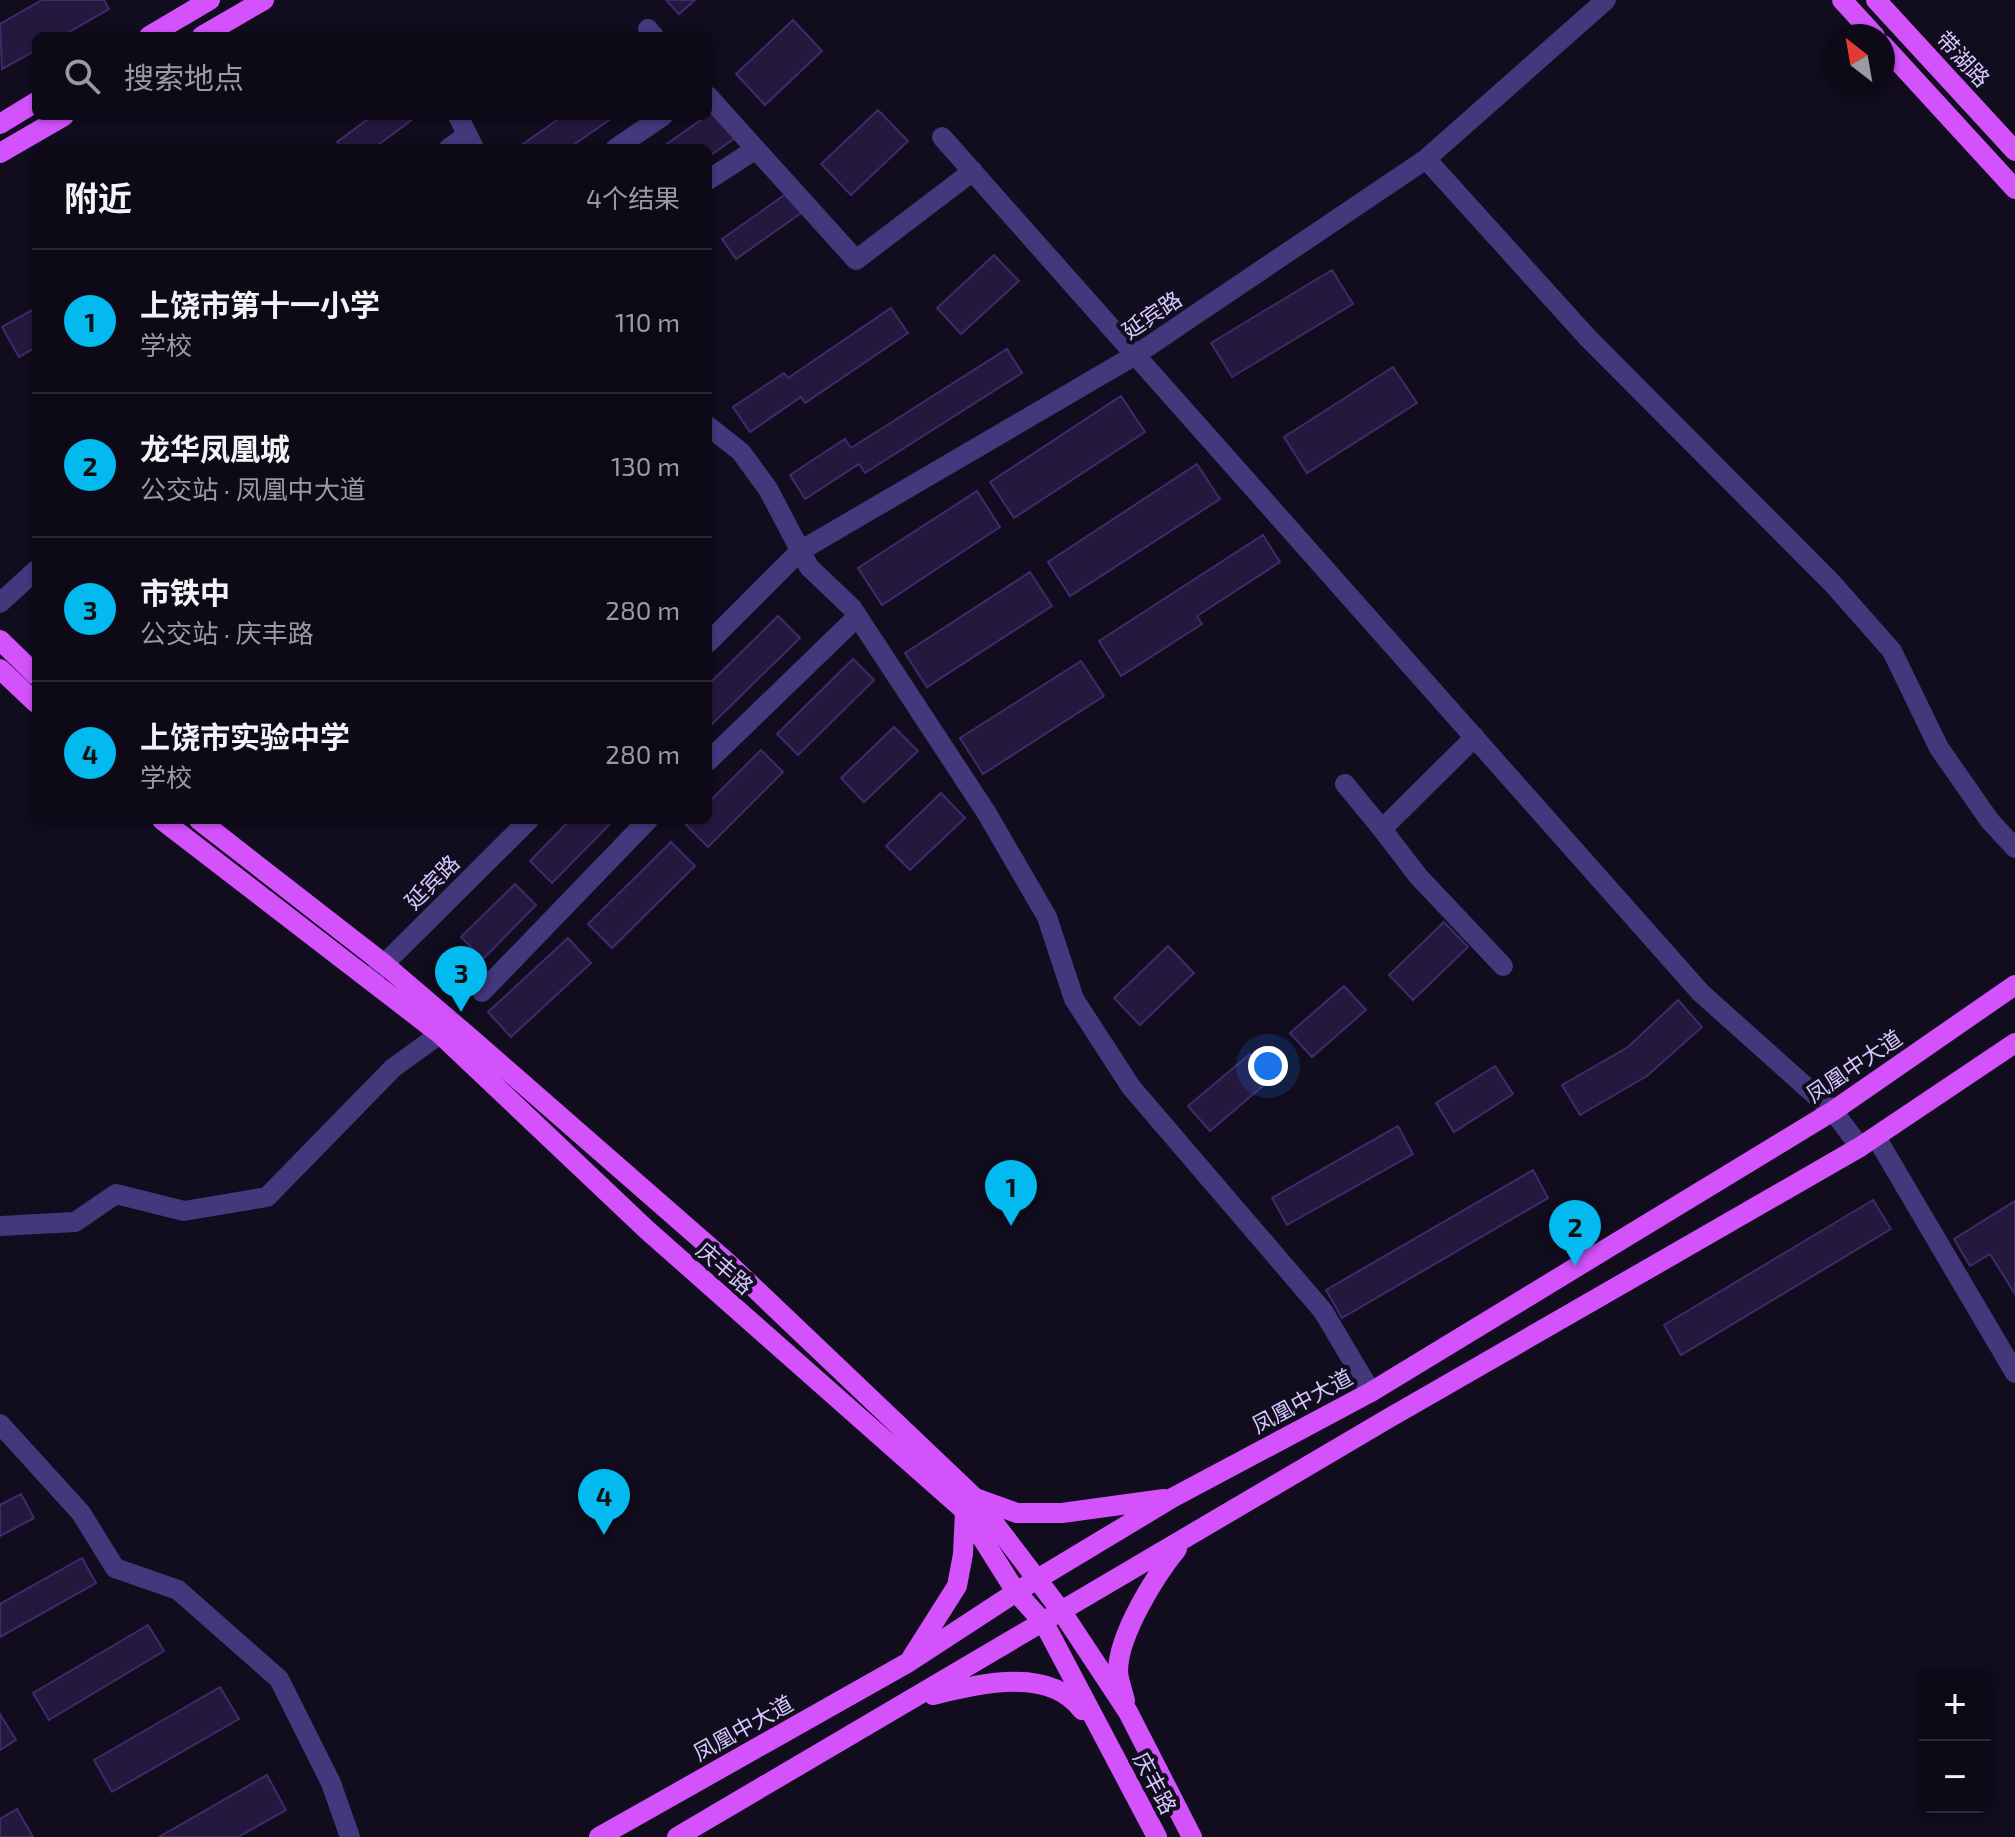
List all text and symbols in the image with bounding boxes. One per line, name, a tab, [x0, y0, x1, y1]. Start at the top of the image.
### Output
north arrow	[1823, 24, 1895, 96]
street label: 带湖路	[1932, 25, 1996, 91]
search box	[32, 32, 712, 120]
icon: search	[60, 54, 104, 98]
text: 搜索地点	[124, 59, 244, 95]
text: 附近	[64, 177, 132, 218]
text: 4个结果	[586, 182, 680, 213]
street label: 延宾路	[1117, 285, 1186, 343]
text: 上饶市第十一小学	[140, 286, 380, 322]
text: 1	[84, 306, 96, 337]
text: 110 m	[615, 306, 680, 337]
text: 学校	[140, 329, 192, 360]
text: 龙华凤凰城	[140, 430, 290, 466]
text: 2	[82, 450, 98, 481]
text: 130 m	[611, 450, 680, 481]
text: 公交站 · 凤凰中大道	[140, 473, 366, 504]
text: 市铁中	[140, 574, 230, 610]
text: 3	[83, 594, 97, 625]
text: 280 m	[605, 594, 680, 625]
text: 公交站 · 庆丰路	[140, 617, 314, 648]
text: 上饶市实验中学	[140, 718, 350, 754]
text: 4	[82, 738, 98, 769]
text: 280 m	[605, 738, 680, 769]
text: 学校	[140, 761, 192, 792]
street label: 延宾路	[399, 849, 464, 914]
pin: 3	[435, 946, 487, 1012]
street label: 凤凰中大道	[1801, 1024, 1906, 1107]
your location	[1248, 1046, 1288, 1086]
pin: 1	[985, 1160, 1037, 1226]
pin: 2	[1549, 1200, 1601, 1266]
street label: 庆丰路	[692, 1236, 759, 1299]
street label: 凤凰中大道	[1247, 1363, 1356, 1437]
pin: 4	[578, 1469, 630, 1535]
map controls	[1919, 1669, 1991, 1813]
button: +	[1919, 1669, 1991, 1741]
street label: 凤凰中大道	[688, 1689, 797, 1765]
button: −	[1919, 1741, 1991, 1813]
street label: 庆丰路	[1129, 1747, 1183, 1818]

